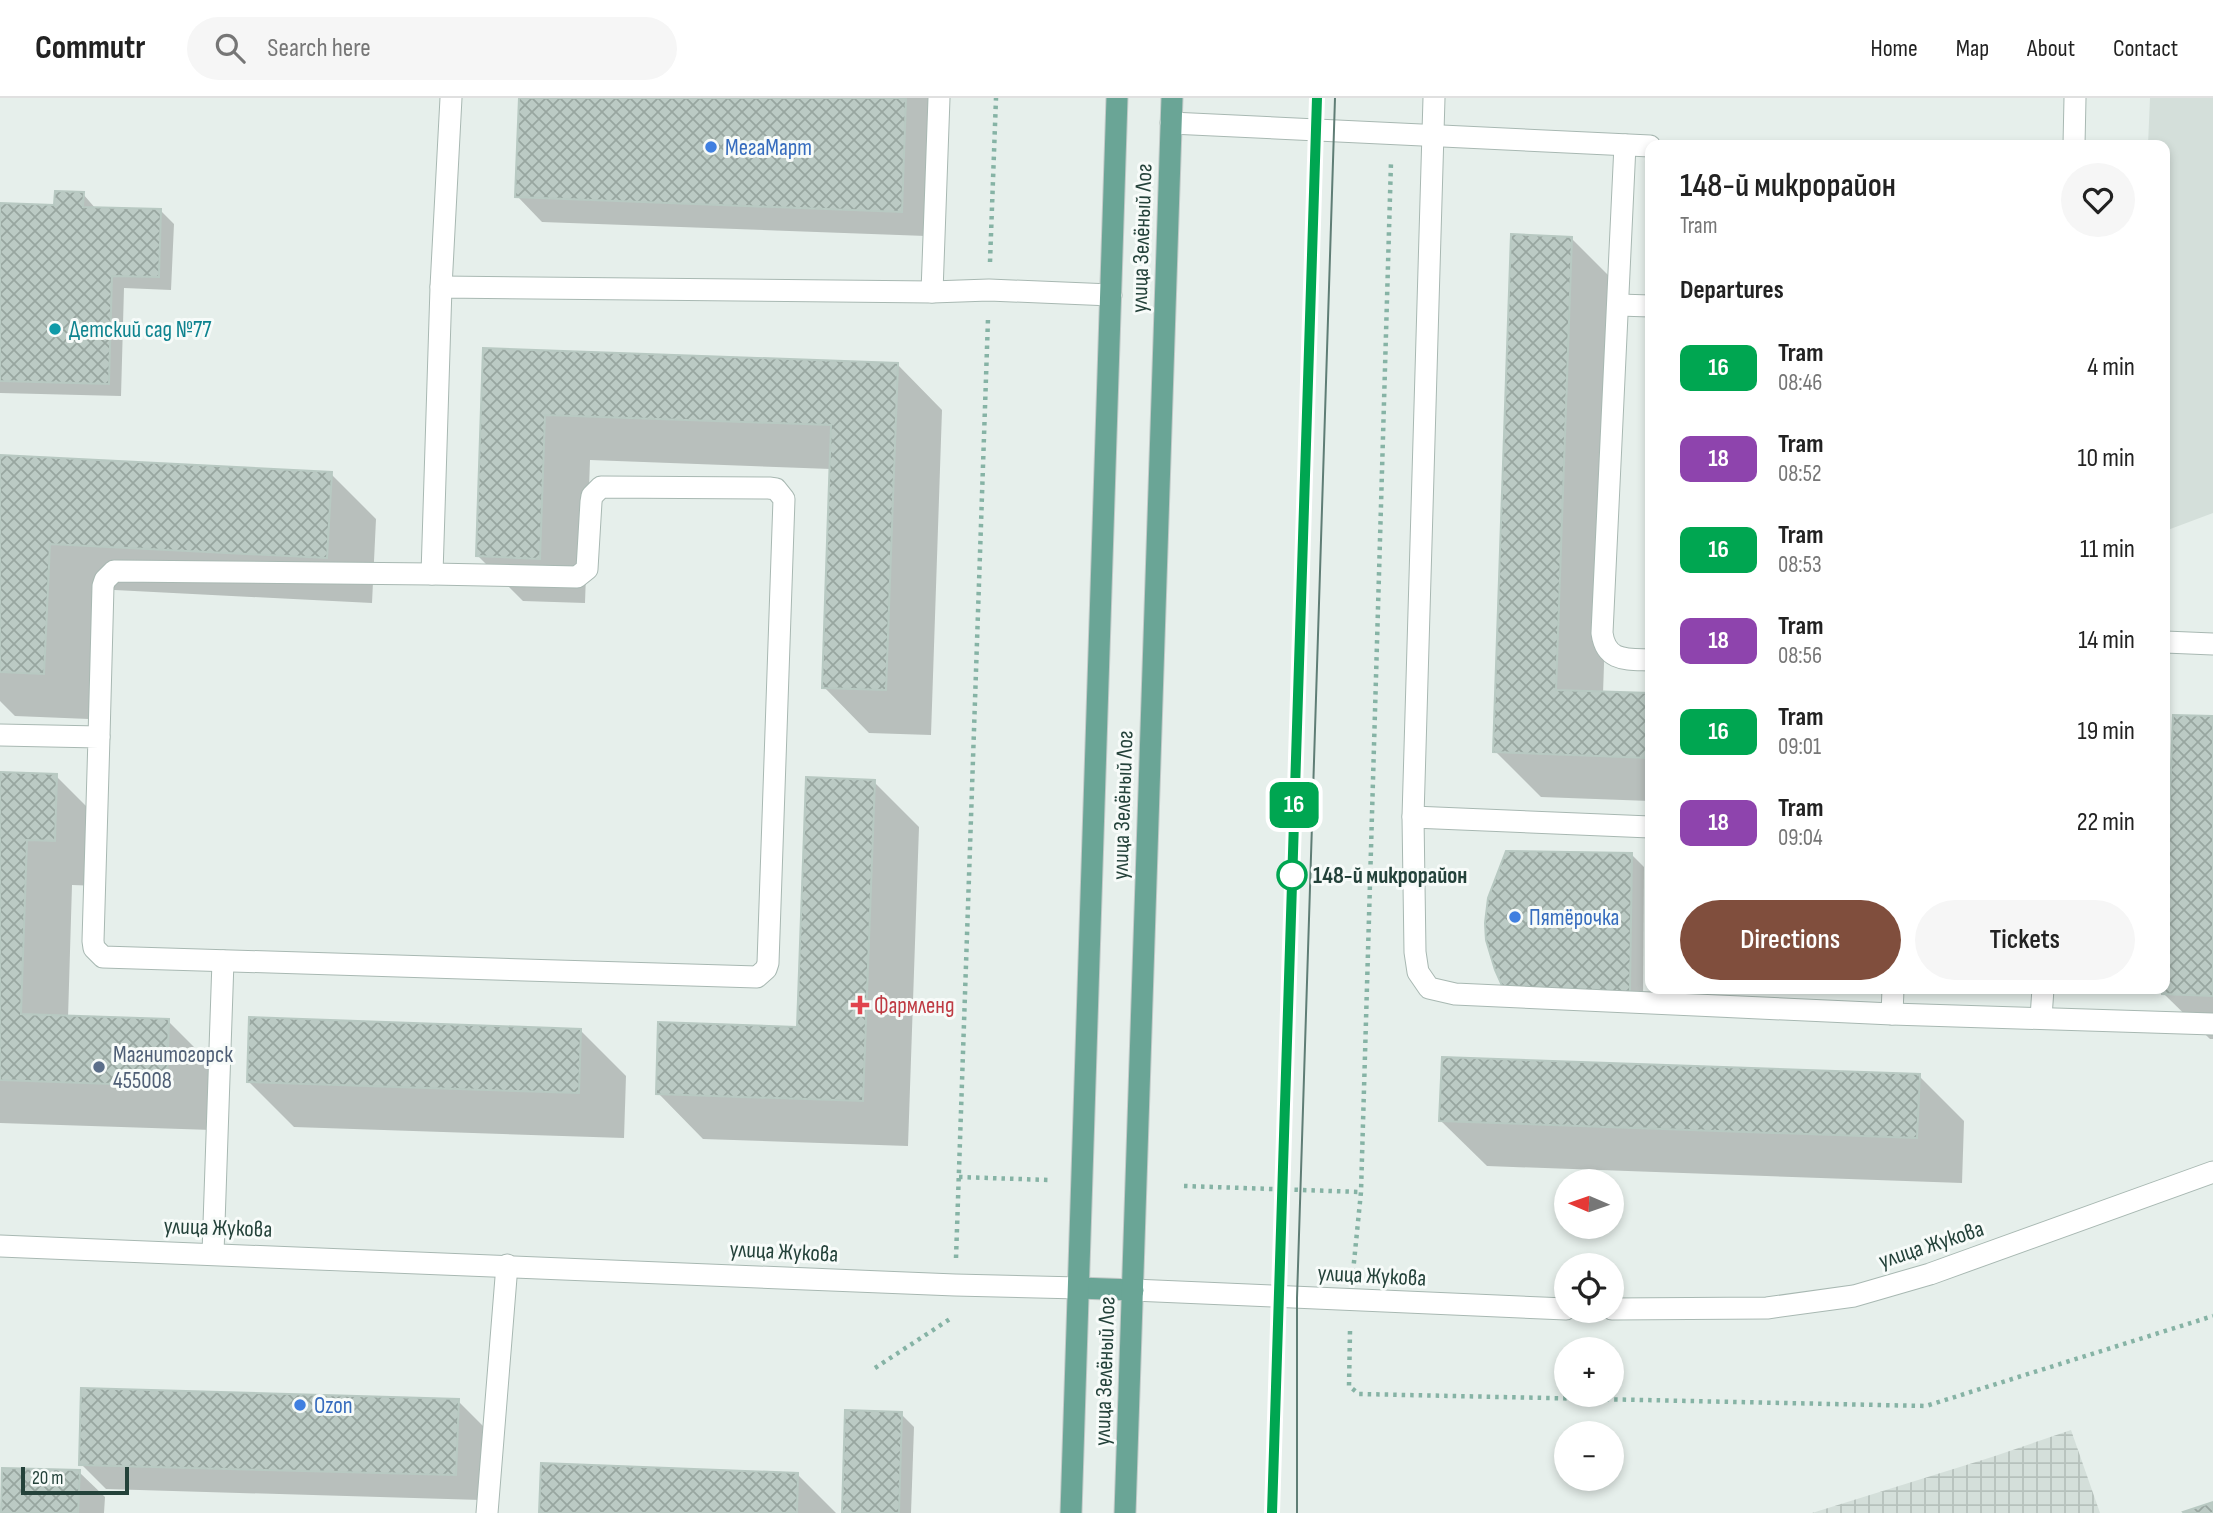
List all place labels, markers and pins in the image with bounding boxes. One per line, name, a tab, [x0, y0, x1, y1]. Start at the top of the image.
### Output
place label: МегаМарт	[725, 134, 812, 162]
marker: МегаМарт	[703, 139, 719, 155]
place label: Детский сад №77	[69, 316, 212, 344]
marker: Детский сад №77	[47, 321, 63, 337]
marker: 148-й микрорайон	[1277, 860, 1307, 890]
place label: 148-й микрорайон	[1313, 862, 1467, 890]
place label: Пятёрочка	[1529, 904, 1619, 932]
marker: Пятёрочка	[1507, 909, 1523, 925]
place label: Фармленд	[874, 992, 955, 1020]
marker: Фармленд	[852, 997, 868, 1013]
place label: Магнитогорск 455008	[113, 1041, 233, 1095]
marker: Магнитогорск 455008	[91, 1059, 107, 1075]
place label: Ozon	[314, 1392, 353, 1420]
marker: Ozon	[292, 1397, 308, 1413]

